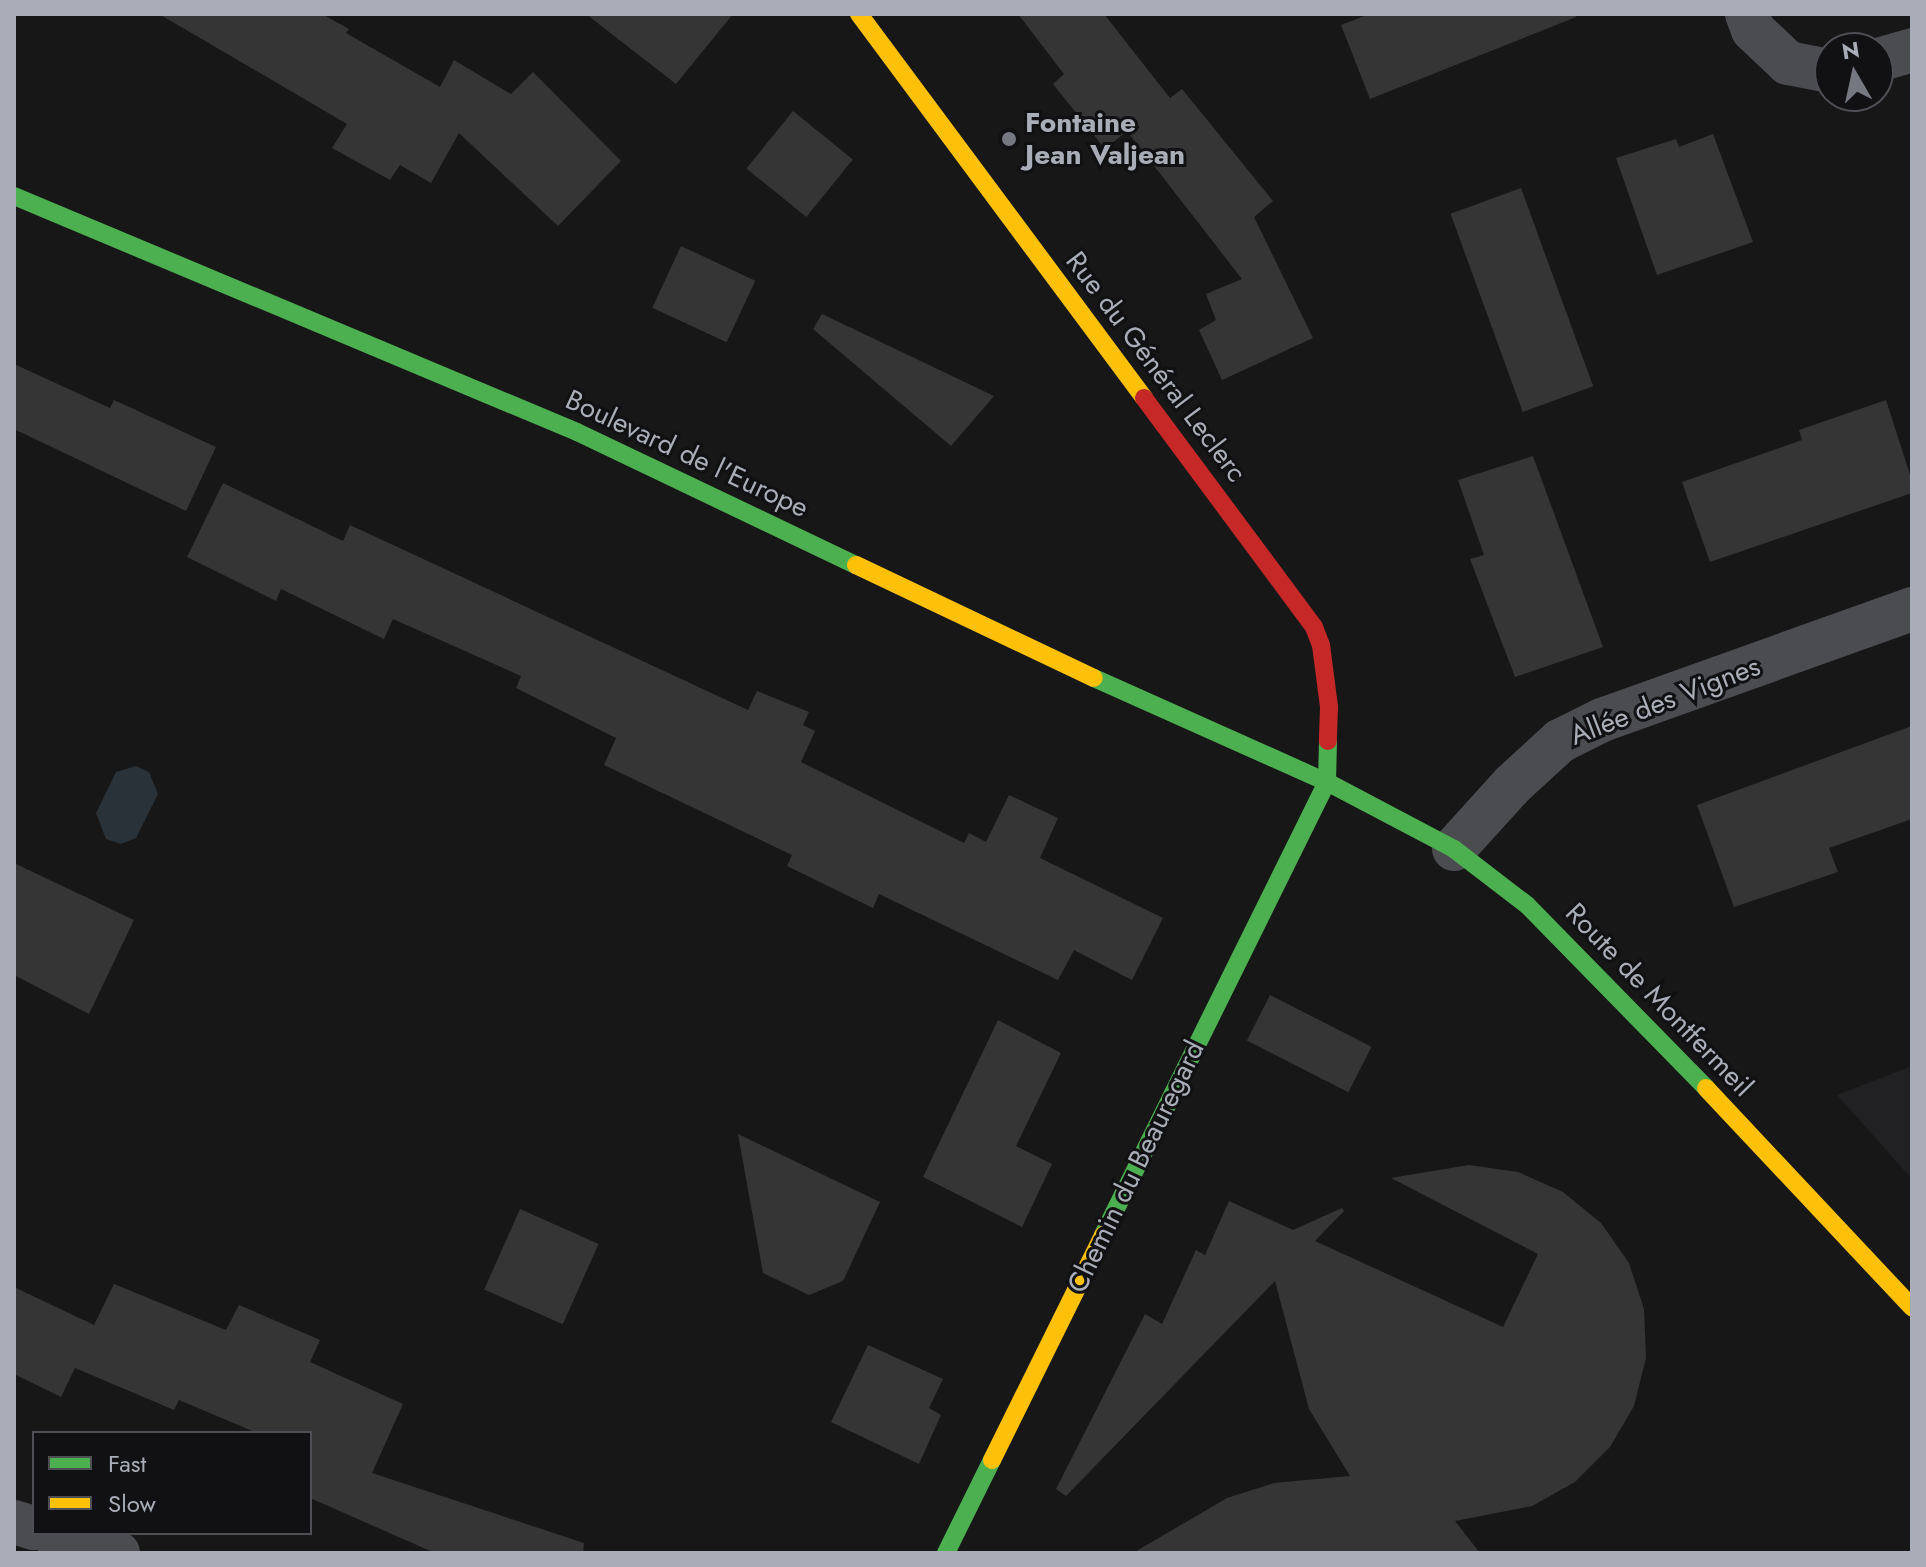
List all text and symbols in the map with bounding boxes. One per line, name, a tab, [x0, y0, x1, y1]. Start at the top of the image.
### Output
north arrow	[1814, 32, 1894, 112]
text: N	[1839, 33, 1862, 67]
place label: Fontaine Jean Valjean	[1025, 106, 1185, 172]
marker: Fontaine Jean Valjean	[1000, 130, 1018, 148]
street label: Rue du Général Leclerc	[1059, 245, 1253, 489]
street label: Boulevard de l'Europe	[560, 383, 814, 525]
street label: Allée des Vignes	[1565, 649, 1765, 753]
street label: Route de Montfermeil	[1558, 896, 1760, 1104]
street label: Chemin du Beauregard	[1060, 1035, 1212, 1299]
legend	[32, 1431, 312, 1535]
text: Fast	[108, 1446, 146, 1481]
text: Slow	[108, 1486, 156, 1521]

